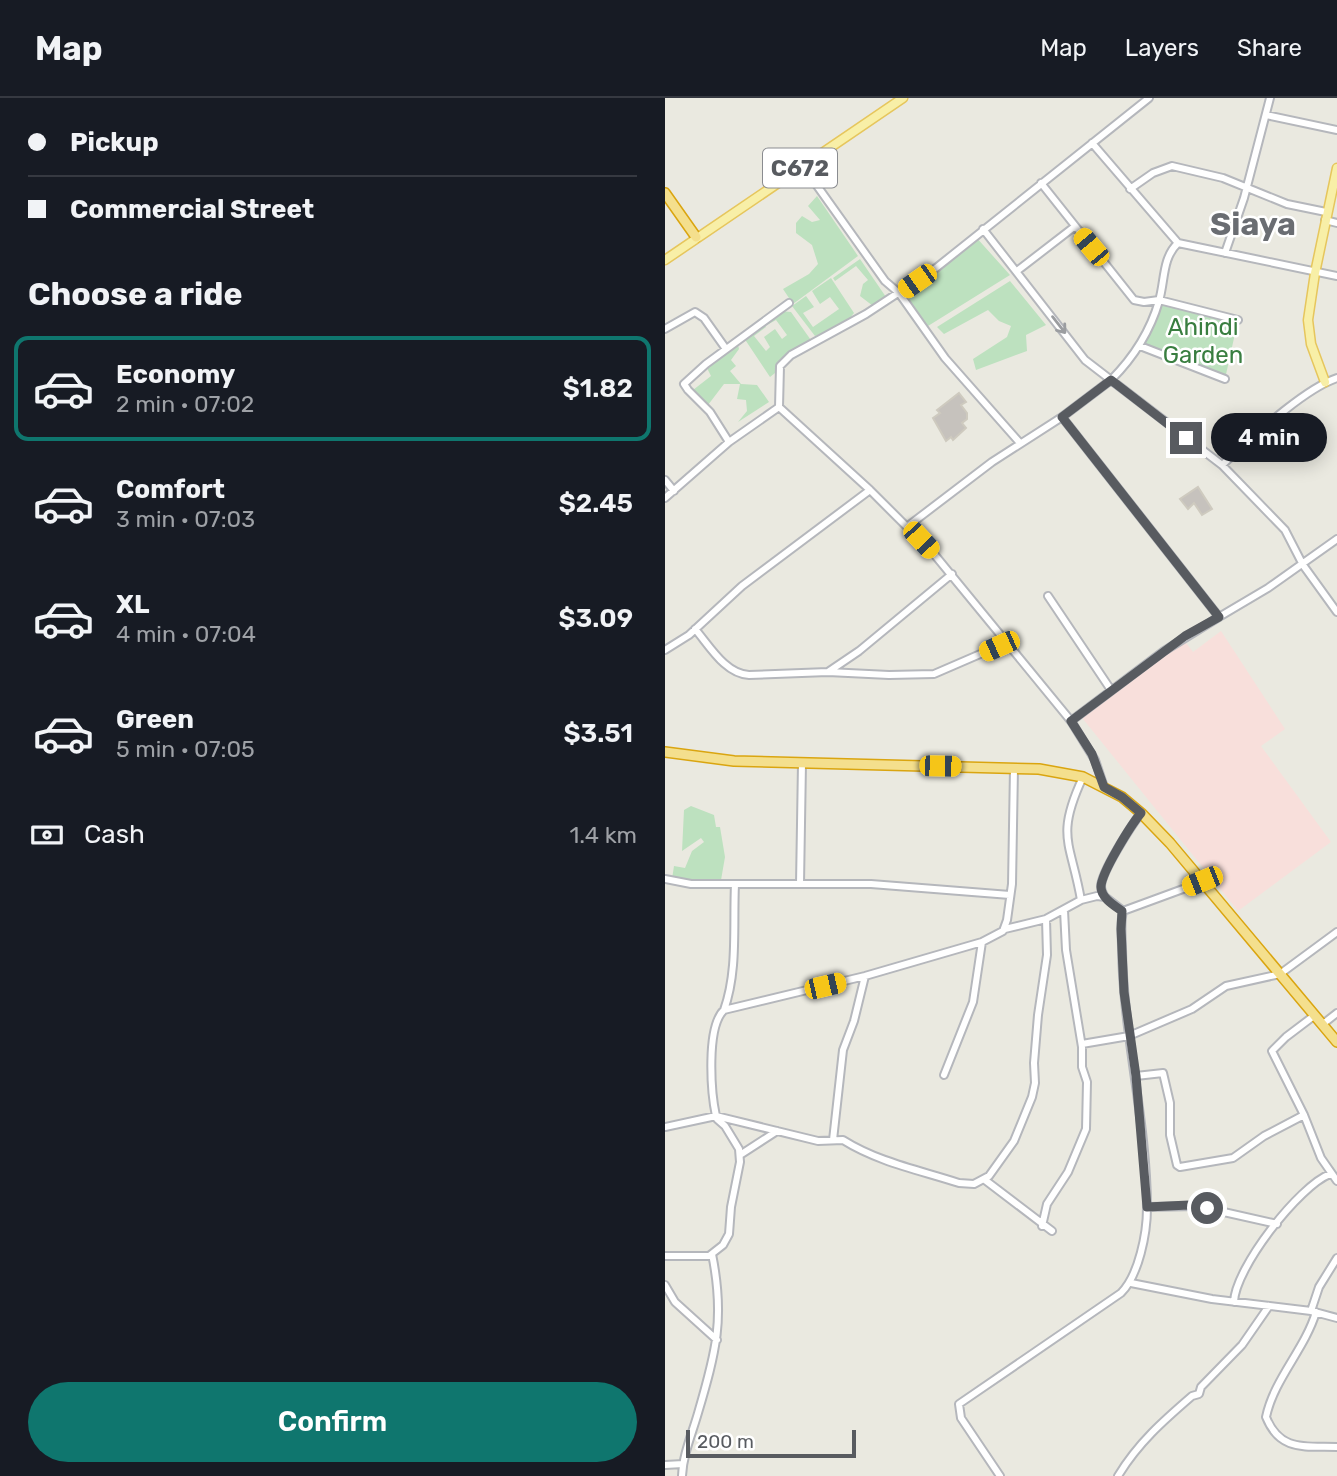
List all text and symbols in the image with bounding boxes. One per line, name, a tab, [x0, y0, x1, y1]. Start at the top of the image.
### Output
text: Map	[35, 29, 103, 68]
text: Map	[1040, 34, 1087, 62]
text: Layers	[1125, 34, 1199, 62]
text: Share	[1237, 34, 1302, 62]
text: Pickup	[70, 127, 159, 158]
road number: C672	[763, 148, 837, 188]
text: Commercial Street	[70, 194, 314, 225]
district label: Siaya	[1210, 205, 1296, 243]
car	[1070, 224, 1113, 270]
car	[894, 260, 941, 302]
text: Choose a ride	[28, 275, 242, 313]
park label: Ahindi Garden	[1163, 313, 1243, 369]
one-way arrow	[1052, 316, 1067, 334]
icon: car	[32, 357, 95, 420]
text: Economy	[116, 359, 235, 390]
text: $1.82	[563, 373, 633, 404]
text: 2 min · 07:02	[116, 390, 254, 418]
callout: 4 min	[1211, 414, 1326, 462]
route end	[1170, 422, 1202, 454]
text: 4 min	[1238, 423, 1300, 451]
icon: car	[32, 472, 95, 535]
text: Comfort	[116, 474, 225, 505]
text: $2.45	[559, 488, 633, 519]
text: 3 min · 07:03	[116, 505, 255, 533]
car	[899, 517, 944, 563]
icon: car	[32, 587, 95, 650]
text: XL	[116, 589, 149, 620]
text: $3.09	[559, 603, 633, 634]
text: 4 min · 07:04	[116, 620, 256, 648]
car	[976, 628, 1023, 664]
icon: car	[32, 702, 95, 765]
text: Green	[116, 704, 194, 735]
text: $3.51	[563, 718, 633, 749]
text: 5 min · 07:05	[116, 735, 255, 763]
car	[919, 755, 962, 777]
icon: cash	[28, 816, 66, 854]
text: Cash	[84, 819, 145, 850]
text: 1.4 km	[569, 821, 637, 849]
car	[1179, 863, 1226, 899]
car	[803, 971, 848, 1001]
route start	[1191, 1192, 1223, 1224]
button: Confirm	[28, 1382, 637, 1462]
scale bar	[686, 1427, 856, 1459]
text: 200 m	[697, 1430, 754, 1453]

